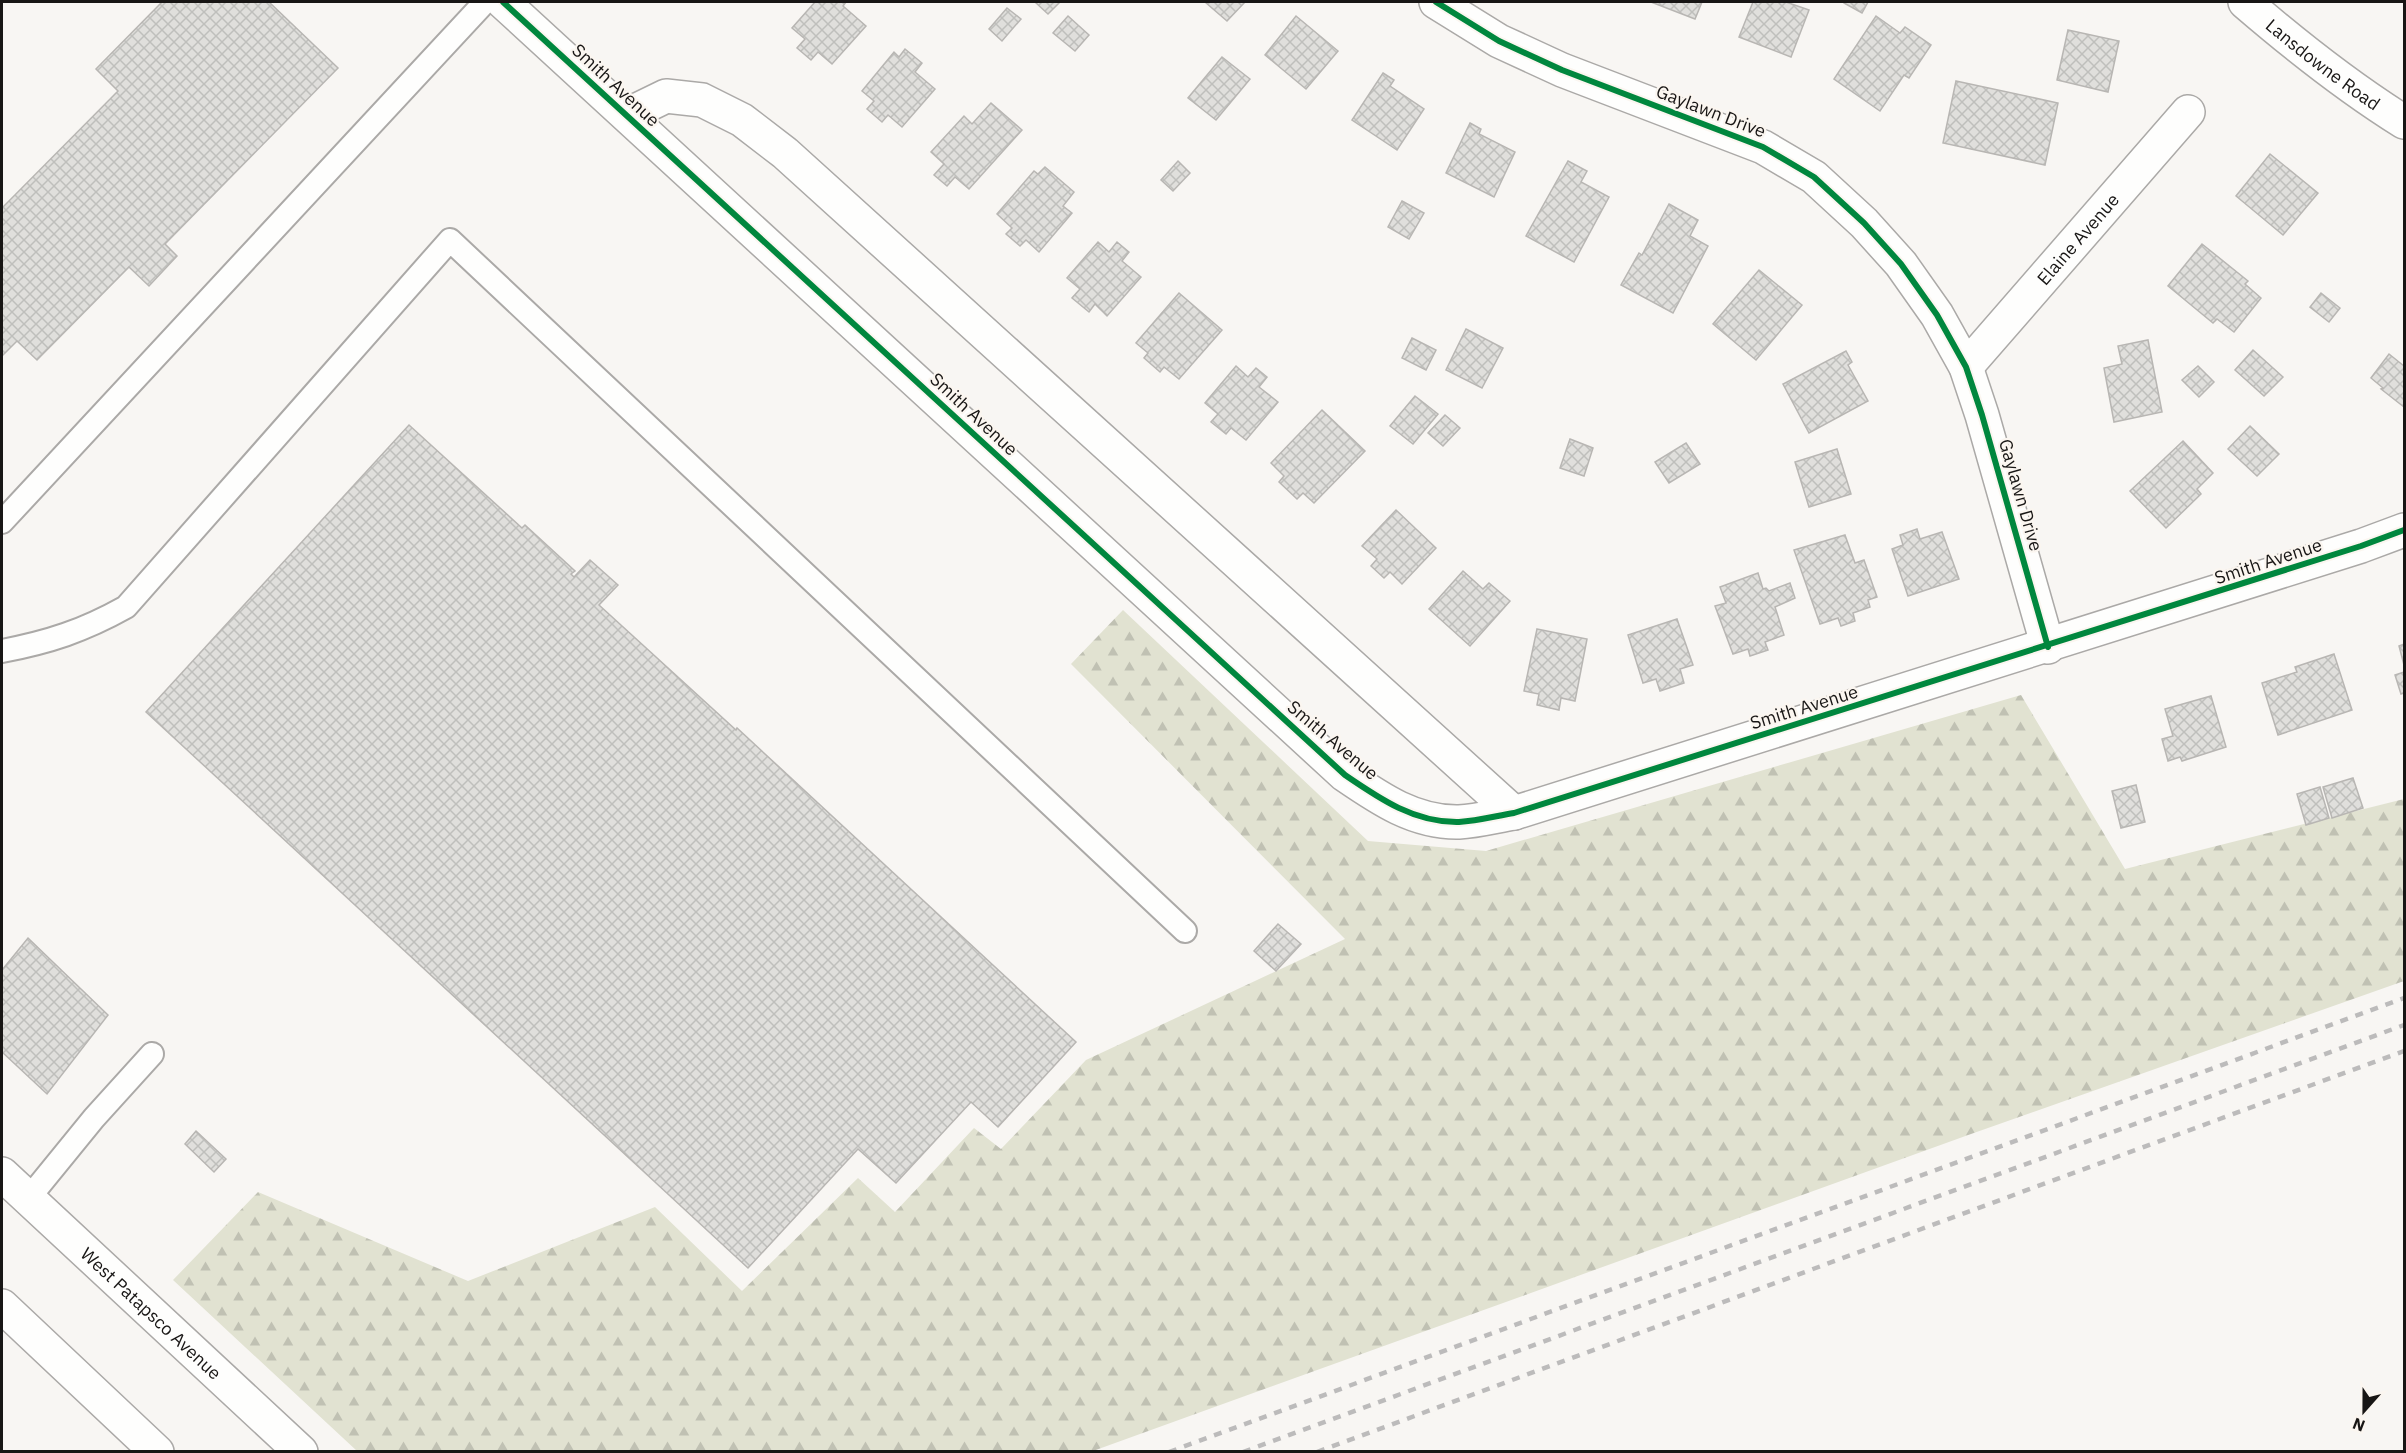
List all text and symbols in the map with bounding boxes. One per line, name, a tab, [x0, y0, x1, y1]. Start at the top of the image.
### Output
street label: Lansdowne Road	[2261, 13, 2385, 115]
street label: Smith Avenue	[567, 39, 665, 132]
street label: Gaylawn Drive	[1653, 80, 1769, 142]
street label: Elaine Avenue	[2032, 188, 2124, 289]
street label: Smith Avenue	[925, 368, 1023, 461]
street label: Gaylawn Drive	[1994, 436, 2048, 554]
street label: Smith Avenue	[2211, 533, 2325, 589]
street label: Smith Avenue	[1747, 680, 1861, 734]
street label: Smith Avenue	[1283, 695, 1383, 785]
street label: West Patapsco Avenue	[76, 1242, 227, 1384]
north arrow	[2334, 1381, 2394, 1441]
text: N	[2350, 1414, 2368, 1436]

